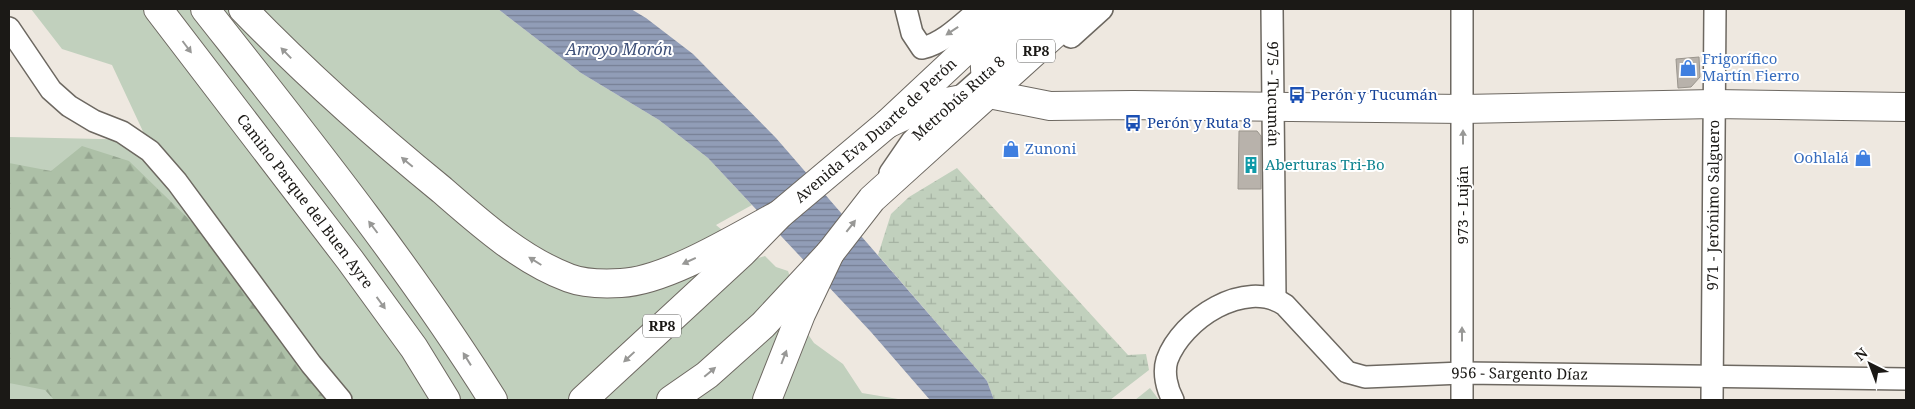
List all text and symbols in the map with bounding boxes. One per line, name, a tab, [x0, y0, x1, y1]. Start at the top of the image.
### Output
one-way arrow	[946, 26, 959, 36]
water label: Arroyo Morón	[565, 38, 673, 60]
road number: RP8	[1017, 40, 1055, 62]
one-way arrow	[182, 41, 193, 54]
street label: 975 - Tucumán	[1263, 41, 1284, 147]
one-way arrow	[280, 47, 292, 59]
place label: Frigorífico Martín Fierro	[1702, 48, 1800, 85]
street label: Metrobús Ruta 8	[907, 51, 1009, 144]
street label: Avenida Eva Duarte de Perón	[790, 53, 961, 207]
shop icon: Frigorífico Martín Fierro	[1678, 58, 1698, 78]
place label: Perón y Tucumán	[1311, 84, 1438, 104]
bus stop icon: Perón y Tucumán	[1287, 85, 1307, 105]
street label: Camino Parque del Buen Ayre	[233, 109, 378, 292]
place label: Perón y Ruta 8	[1147, 112, 1251, 132]
bus stop icon: Perón y Ruta 8	[1123, 113, 1143, 133]
street label: 971 - Jerónimo Salguero	[1702, 120, 1723, 290]
one-way arrow	[1459, 128, 1467, 144]
place label: Zunoni	[1025, 138, 1076, 158]
shop icon: Zunoni	[1001, 139, 1021, 159]
place label: Oohlalá	[1793, 147, 1849, 167]
shop icon: Oohlalá	[1853, 148, 1873, 168]
place label: Aberturas Tri-Bo	[1265, 154, 1385, 174]
building icon: Aberturas Tri-Bo	[1241, 155, 1261, 175]
one-way arrow	[401, 156, 414, 167]
street label: 973 - Luján	[1452, 165, 1472, 245]
one-way arrow	[846, 219, 856, 233]
one-way arrow	[367, 221, 378, 234]
one-way arrow	[529, 256, 542, 266]
one-way arrow	[682, 258, 696, 266]
one-way arrow	[375, 296, 385, 309]
road number: RP8	[643, 314, 681, 338]
one-way arrow	[1458, 326, 1466, 342]
north arrow	[1845, 339, 1895, 389]
text: N	[1851, 343, 1871, 365]
one-way arrow	[781, 350, 789, 364]
one-way arrow	[624, 351, 636, 363]
one-way arrow	[463, 352, 472, 366]
street label: 956 - Sargento Díaz	[1451, 362, 1588, 384]
one-way arrow	[704, 366, 716, 378]

